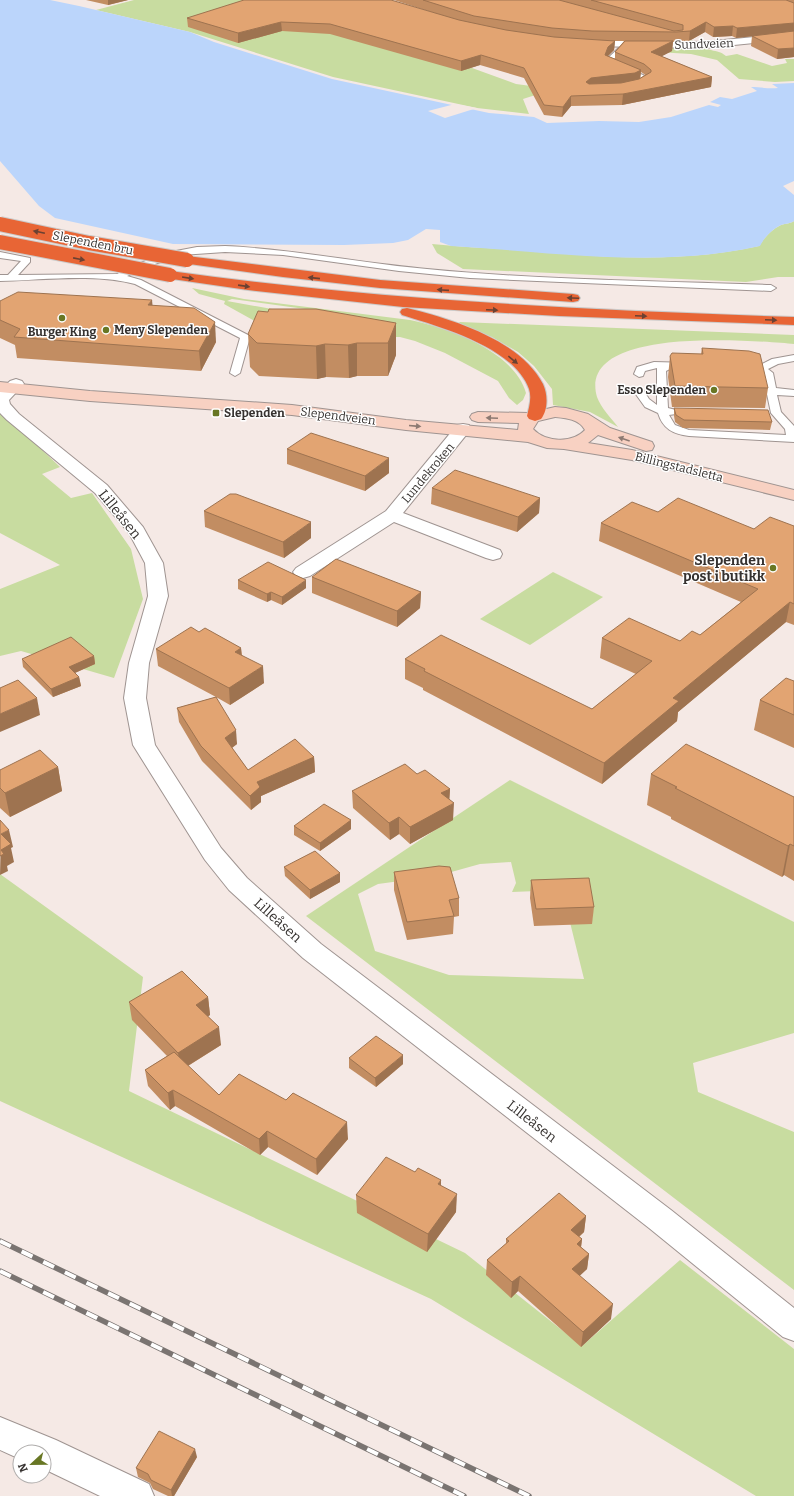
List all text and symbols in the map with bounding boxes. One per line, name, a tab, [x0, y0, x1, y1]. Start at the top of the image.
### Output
street label: Sundveien	[674, 36, 734, 52]
street label: Slependen bru	[51, 228, 135, 258]
one-way arrow	[33, 229, 45, 235]
one-way arrow	[73, 256, 85, 262]
one-way arrow	[182, 275, 194, 281]
one-way arrow	[308, 275, 320, 281]
one-way arrow	[238, 283, 251, 289]
one-way arrow	[437, 287, 449, 294]
one-way arrow	[566, 295, 579, 301]
one-way arrow	[486, 306, 498, 313]
marker: Burger King	[57, 313, 67, 323]
one-way arrow	[635, 313, 648, 319]
one-way arrow	[765, 317, 778, 323]
place label: Meny Slependen	[114, 323, 208, 337]
place label: Burger King	[28, 325, 96, 339]
marker: Meny Slependen	[101, 325, 111, 335]
one-way arrow	[508, 355, 519, 364]
place label: Esso Slependen	[617, 383, 706, 397]
marker: Esso Slependen	[709, 385, 719, 395]
street label: Slependveien	[300, 404, 377, 428]
place label: Slependen	[224, 406, 285, 420]
marker: Slependen	[211, 408, 221, 418]
one-way arrow	[486, 414, 498, 421]
one-way arrow	[409, 422, 421, 429]
one-way arrow	[617, 435, 629, 441]
street label: Lundekroken	[399, 440, 457, 506]
street label: Billingstadsletta	[634, 449, 725, 485]
street label: Lilleåsen	[95, 486, 145, 542]
place label: Slependen post i butikk	[683, 552, 766, 585]
marker: Slependen post i butikk	[768, 563, 778, 573]
street label: Lilleåsen	[250, 895, 305, 946]
street label: Lilleåsen	[503, 1097, 560, 1146]
north arrow	[12, 1444, 52, 1484]
text: N	[15, 1461, 31, 1474]

